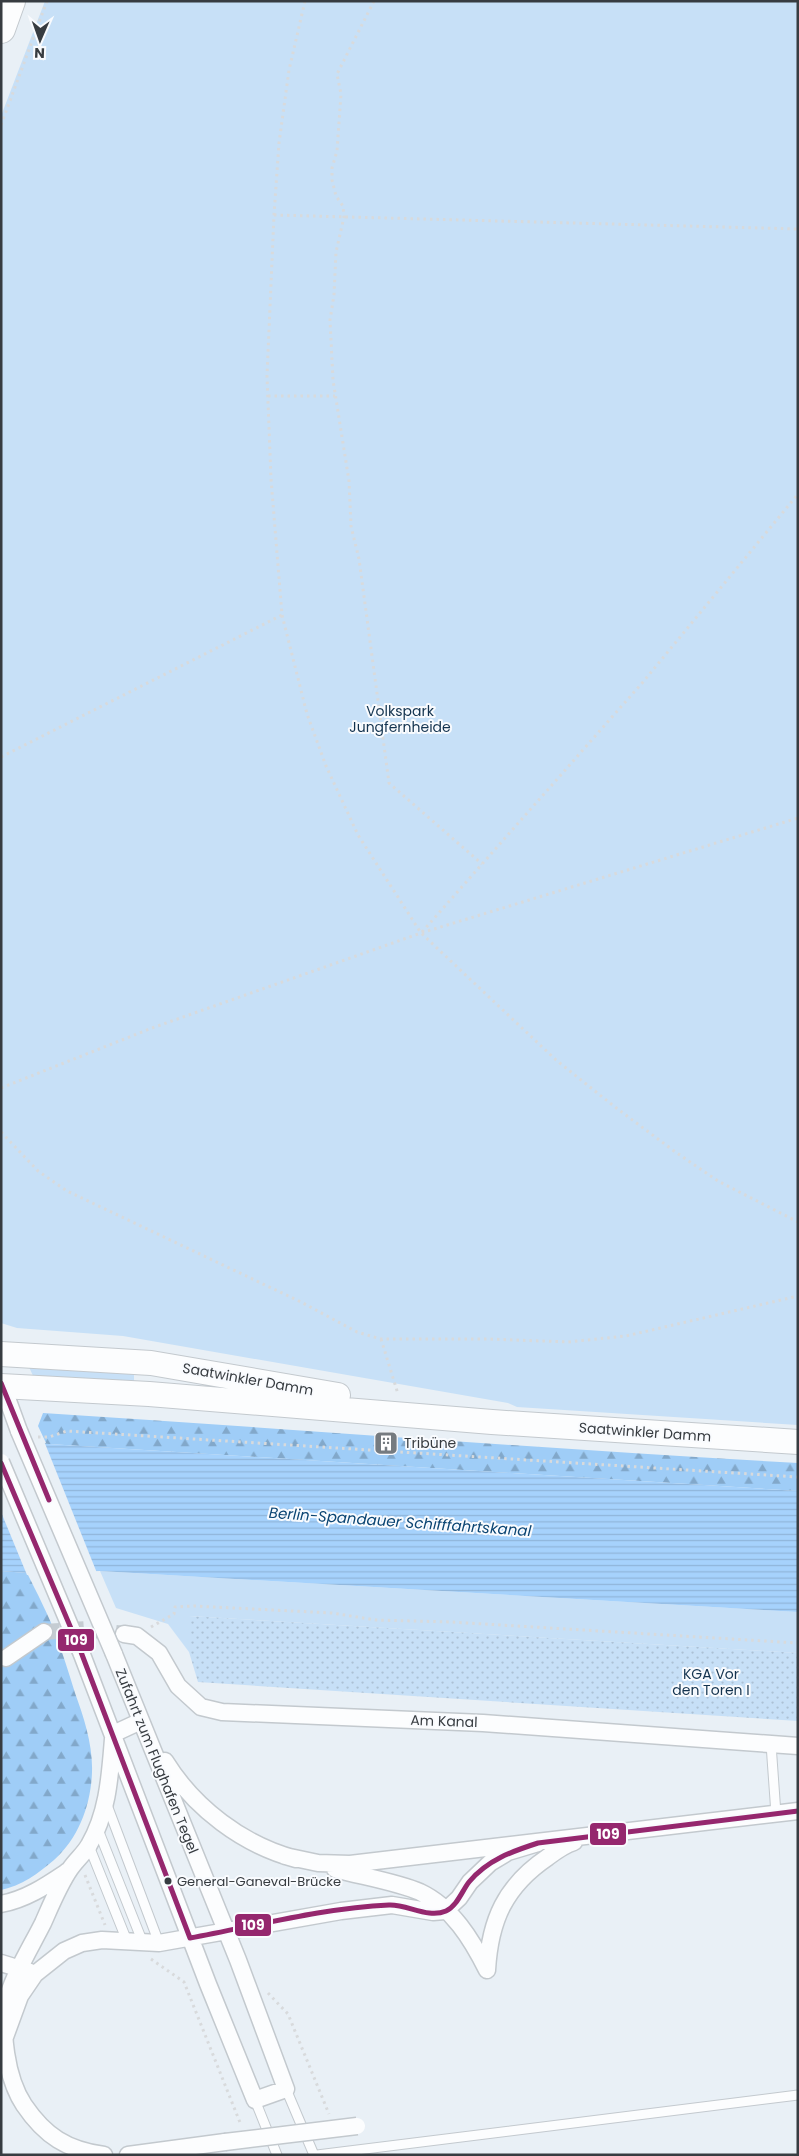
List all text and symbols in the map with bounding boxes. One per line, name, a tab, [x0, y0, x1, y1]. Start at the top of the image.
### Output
north arrow	[15, 15, 65, 65]
text: N	[34, 43, 45, 63]
park label: Volkspark Jungfernheide	[349, 701, 451, 737]
street label: Saatwinkler Damm	[181, 1358, 315, 1400]
street label: Saatwinkler Damm	[578, 1417, 712, 1447]
building icon: Tribüne	[373, 1430, 399, 1456]
place label: Tribüne	[404, 1433, 457, 1453]
water label: Berlin-Spandauer Schifffahrtskanal	[268, 1502, 532, 1541]
line badge: 109	[57, 1628, 95, 1652]
text: 109	[64, 1630, 88, 1650]
park label: KGA Vor den Toren I	[672, 1664, 750, 1700]
street label: Zufahrt zum Flughafen Tegel	[111, 1665, 203, 1857]
street label: Am Kanal	[410, 1710, 478, 1732]
line badge: 109	[589, 1822, 627, 1846]
text: 109	[596, 1824, 620, 1844]
place label: General-Ganeval-Brücke	[177, 1872, 341, 1891]
marker: General-Ganeval-Brücke	[163, 1876, 173, 1886]
line badge: 109	[234, 1913, 272, 1937]
text: 109	[241, 1915, 265, 1935]

